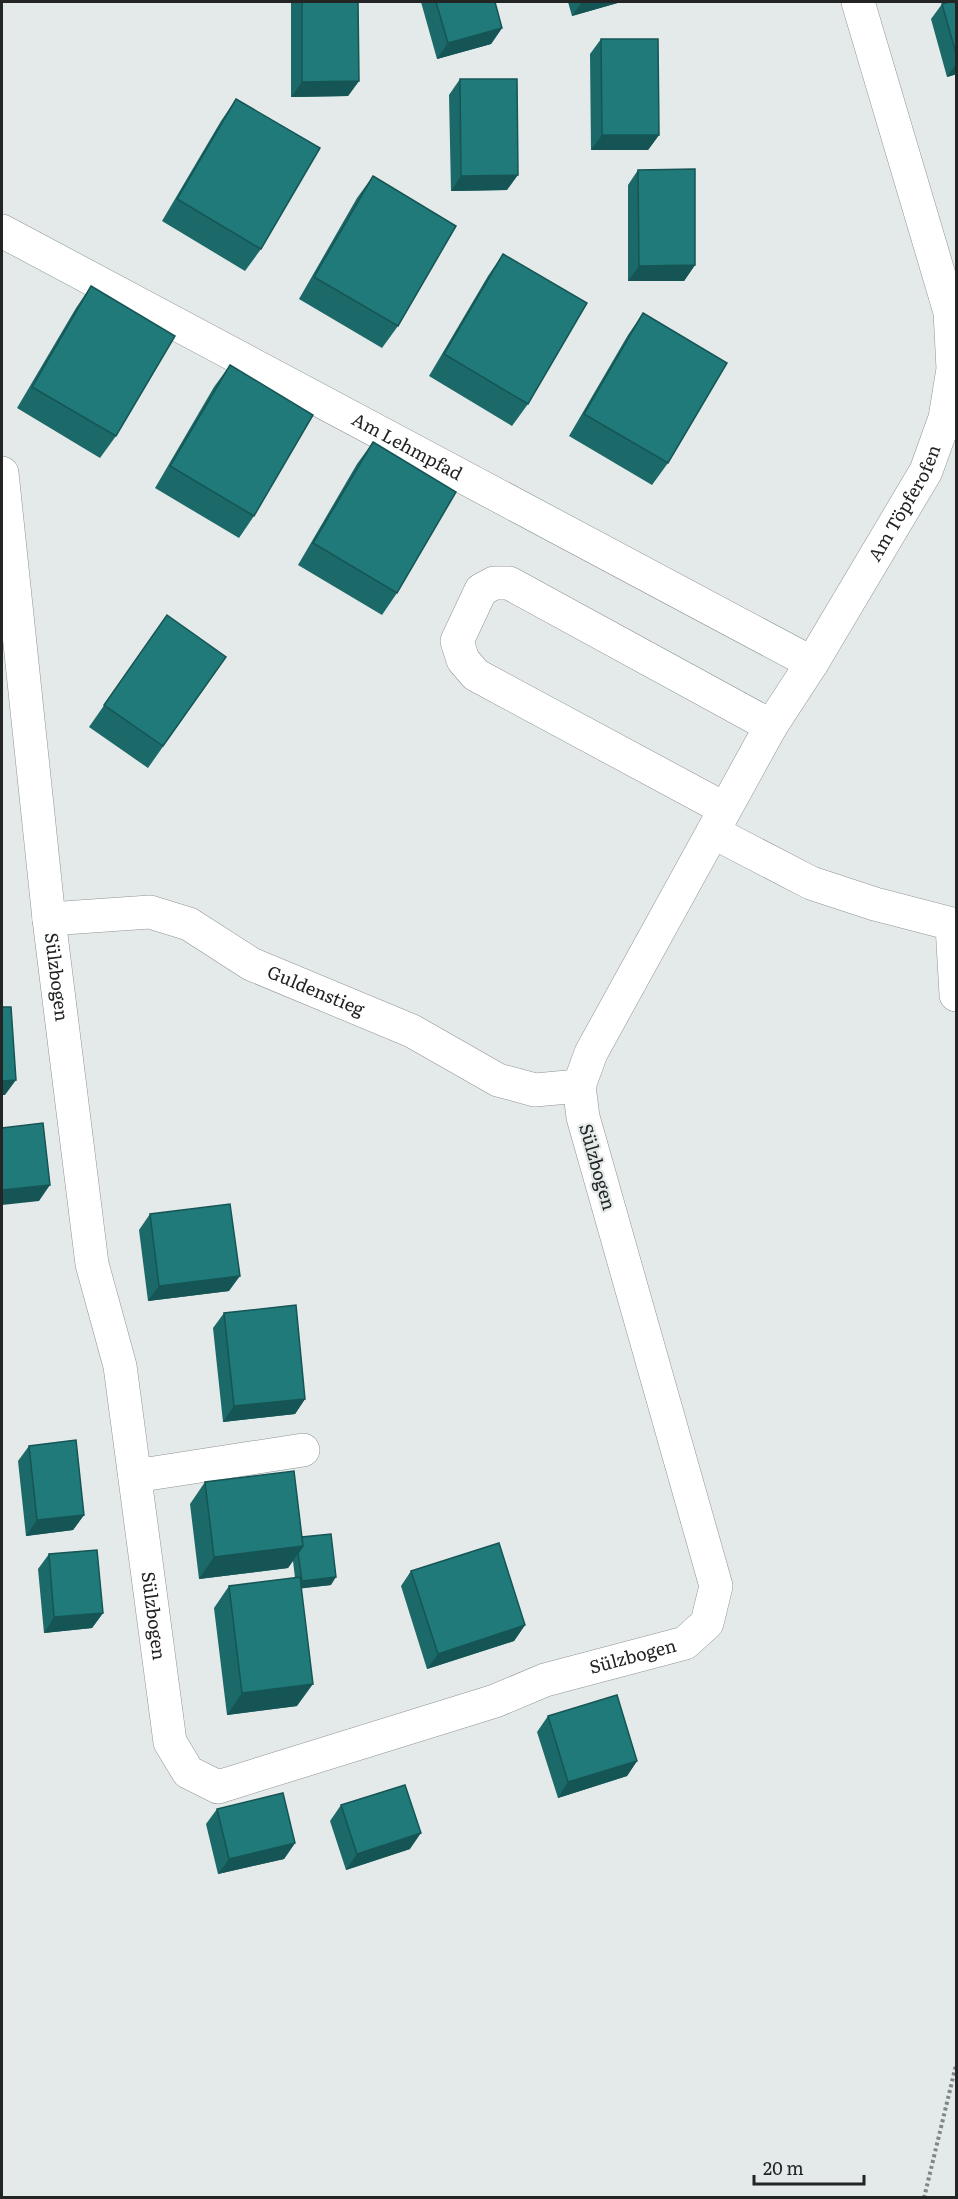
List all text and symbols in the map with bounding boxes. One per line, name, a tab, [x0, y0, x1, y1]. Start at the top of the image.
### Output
street label: Am Lehmpfad	[347, 405, 468, 486]
street label: Am Töpferofen	[860, 441, 946, 566]
street label: Sülzbogen	[39, 931, 77, 1023]
street label: Guldenstieg	[264, 957, 370, 1022]
street label: Sülzbogen	[573, 1120, 624, 1213]
street label: Sülzbogen	[135, 1570, 174, 1662]
street label: Sülzbogen	[586, 1631, 679, 1680]
scale bar	[754, 2148, 864, 2186]
text: 20 m	[763, 2154, 804, 2181]

